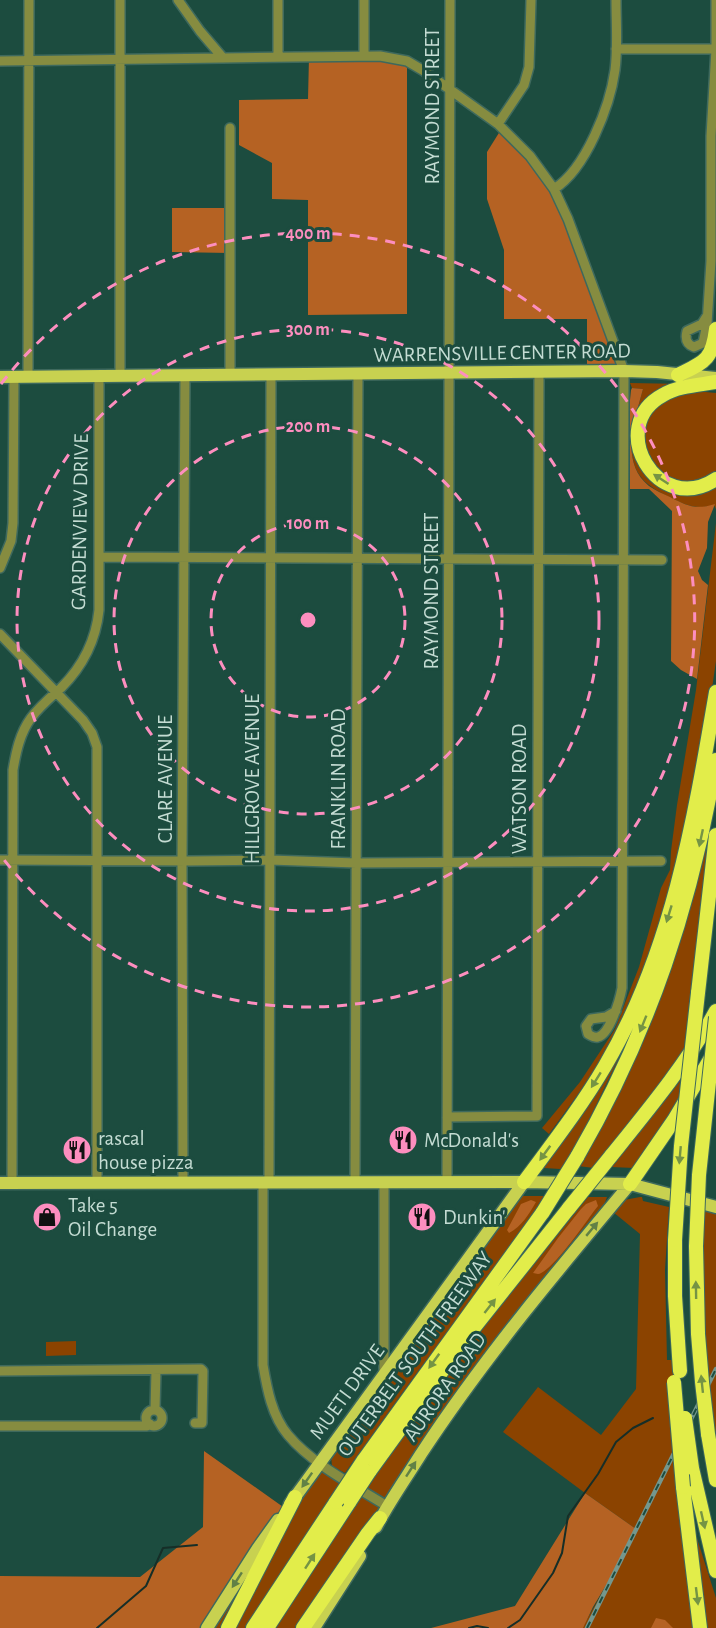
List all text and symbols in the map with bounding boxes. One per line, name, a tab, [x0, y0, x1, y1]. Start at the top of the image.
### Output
street label: RAYMOND STREET	[422, 27, 443, 185]
text: 400 m	[285, 225, 331, 243]
text: 300 m	[286, 321, 330, 339]
street label: WARRENSVILLE CENTER ROAD	[373, 340, 631, 366]
text: 200 m	[286, 418, 330, 436]
street label: GARDENVIEW DRIVE	[68, 434, 92, 610]
one-way arrow	[653, 474, 670, 485]
street label: RAYMOND STREET	[421, 512, 442, 670]
text: 100 m	[287, 515, 329, 533]
centre of rings	[298, 610, 318, 630]
street label: HILLGROVE AVENUE	[242, 694, 263, 864]
street label: FRANKLIN ROAD	[328, 708, 349, 850]
street label: CLARE AVENUE	[155, 715, 176, 843]
street label: WATSON ROAD	[509, 724, 530, 854]
one-way arrow	[696, 829, 705, 848]
one-way arrow	[664, 905, 673, 923]
one-way arrow	[638, 1015, 648, 1033]
one-way arrow	[591, 1072, 602, 1088]
restaurant icon: McDonald's	[387, 1124, 419, 1156]
place label: rascal house pizza	[98, 1128, 194, 1173]
place label: McDonald's	[424, 1130, 519, 1151]
restaurant icon: rascal house pizza	[61, 1134, 93, 1166]
one-way arrow	[539, 1145, 551, 1161]
one-way arrow	[675, 1146, 685, 1165]
place label: Take 5 Oil Change	[68, 1195, 157, 1240]
shop icon: Take 5 Oil Change	[31, 1201, 63, 1233]
restaurant icon: Dunkin'	[406, 1201, 438, 1233]
place label: Dunkin'	[443, 1207, 506, 1228]
one-way arrow	[585, 1222, 598, 1237]
street label: OUTERBELT SOUTH FREEWAY	[334, 1248, 496, 1460]
one-way arrow	[691, 1280, 701, 1299]
one-way arrow	[484, 1299, 496, 1314]
street label: AURORA ROAD	[400, 1329, 490, 1445]
street label: MUETI DRIVE	[306, 1341, 388, 1443]
one-way arrow	[428, 1353, 440, 1369]
one-way arrow	[697, 1374, 707, 1393]
one-way arrow	[406, 1461, 417, 1477]
one-way arrow	[302, 1472, 313, 1488]
one-way arrow	[699, 1511, 709, 1529]
one-way arrow	[305, 1553, 316, 1570]
one-way arrow	[232, 1572, 243, 1588]
one-way arrow	[692, 1587, 701, 1606]

